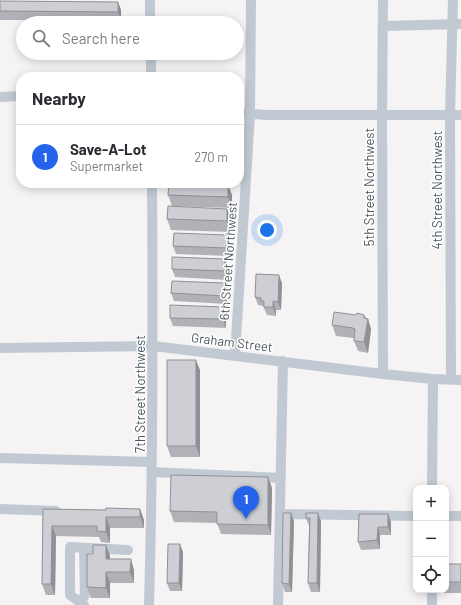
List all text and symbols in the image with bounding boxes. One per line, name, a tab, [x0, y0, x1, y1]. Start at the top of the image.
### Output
search box	[16, 16, 244, 60]
icon: search	[30, 27, 52, 49]
text: Search here	[62, 29, 140, 47]
text: Nearby	[32, 88, 86, 108]
street label: 5th Street Northwest	[361, 128, 377, 246]
street label: 4th Street Northwest	[429, 131, 445, 249]
text: Save-A-Lot	[70, 140, 147, 158]
text: 1	[43, 149, 47, 165]
text: 270 m	[194, 149, 228, 165]
text: Supermarket	[70, 158, 143, 174]
street label: 6th Street Northwest	[216, 201, 240, 321]
your location	[257, 220, 277, 240]
street label: Graham Street	[190, 329, 274, 355]
street label: 7th Street Northwest	[132, 335, 148, 453]
map controls	[413, 485, 449, 593]
button: +	[413, 485, 449, 521]
pin: 1	[233, 486, 259, 519]
button: −	[413, 521, 449, 557]
button: locate	[413, 557, 449, 593]

